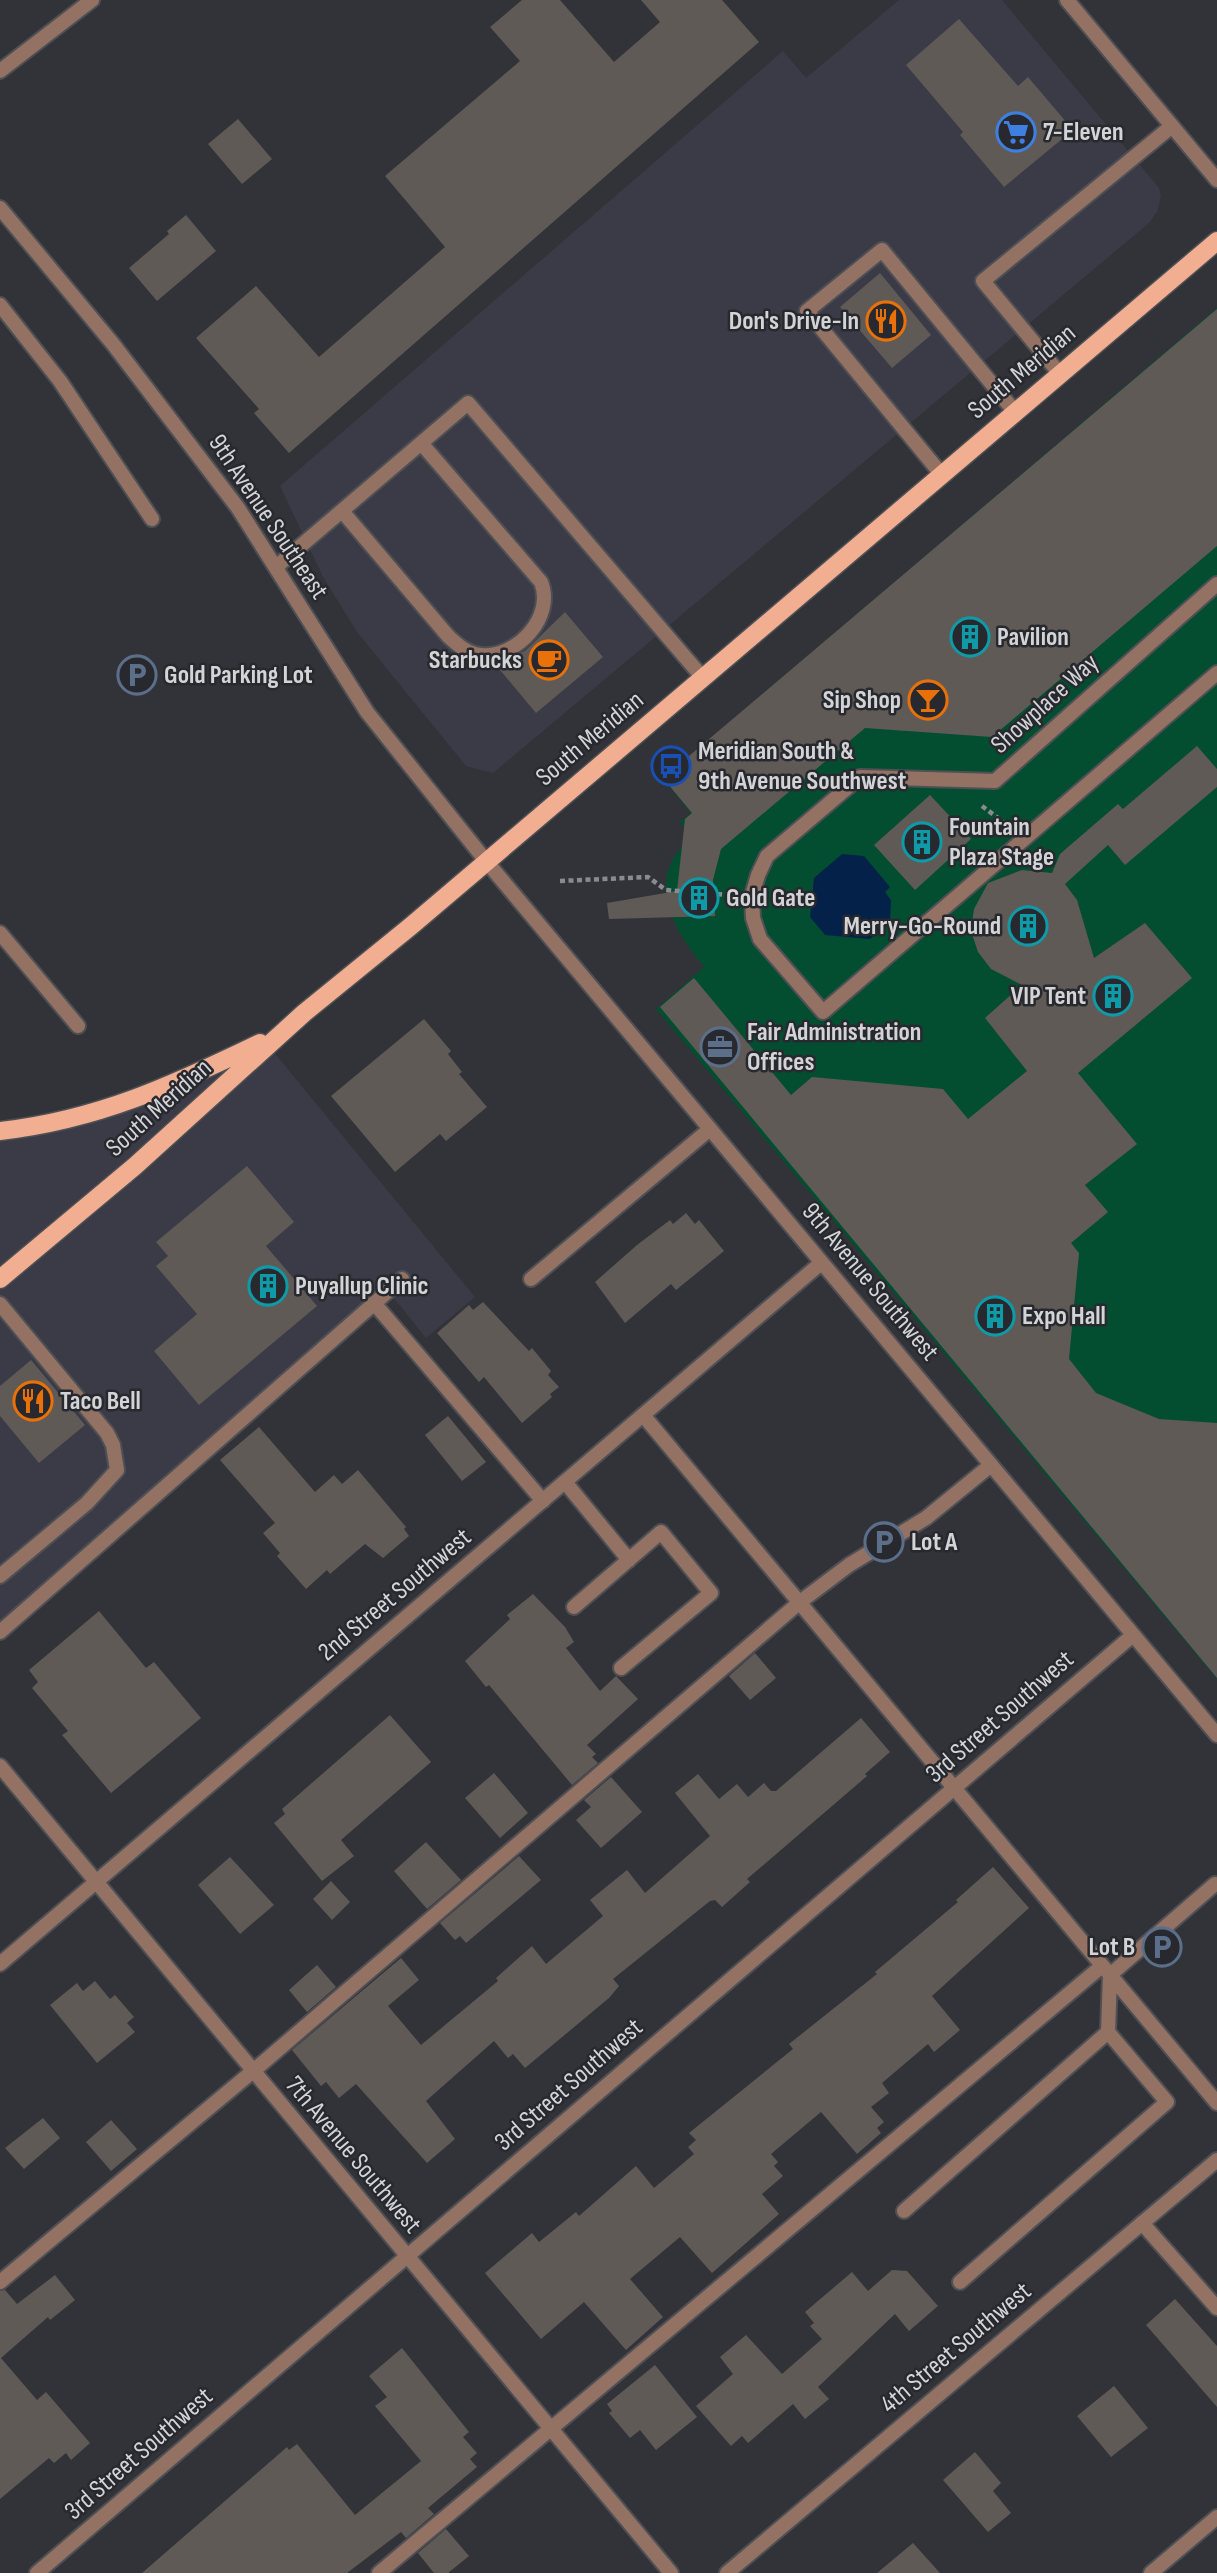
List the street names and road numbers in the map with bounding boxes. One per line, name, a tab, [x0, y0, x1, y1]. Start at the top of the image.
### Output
street label: South Meridian	[962, 318, 1082, 426]
street label: 9th Avenue Southeast	[201, 429, 335, 605]
street label: Showplace Way	[985, 648, 1105, 760]
street label: South Meridian	[530, 685, 650, 793]
street label: South Meridian	[100, 1053, 218, 1163]
street label: 9th Avenue Southwest	[795, 1197, 945, 1367]
street label: 2nd Street Southwest	[312, 1522, 478, 1668]
street label: 3rd Street Southwest	[920, 1644, 1080, 1790]
street label: 3rd Street Southwest	[489, 2012, 649, 2158]
street label: 7th Avenue Southwest	[278, 2070, 428, 2240]
street label: 4th Street Southwest	[874, 2276, 1038, 2420]
street label: 3rd Street Southwest	[59, 2381, 219, 2527]

